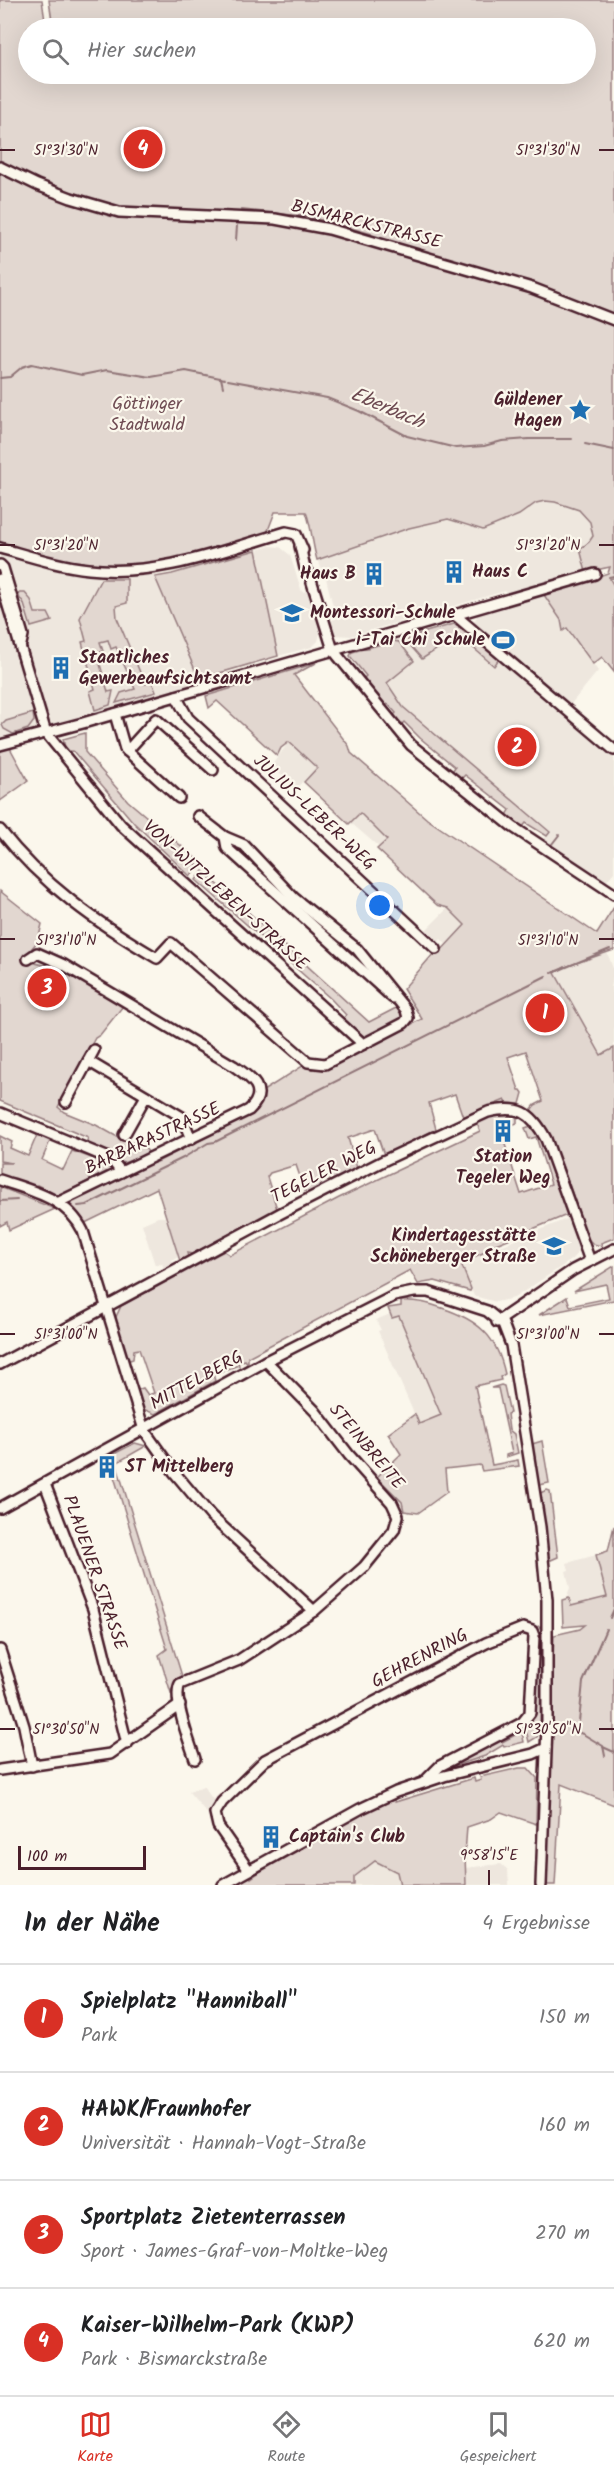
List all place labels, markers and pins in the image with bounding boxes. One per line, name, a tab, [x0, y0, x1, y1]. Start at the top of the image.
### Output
pin: 4	[124, 126, 162, 172]
place label: Güldener Hagen	[494, 386, 563, 436]
place icon: Güldener Hagen	[567, 397, 593, 423]
place label: Haus C	[472, 558, 528, 587]
building icon: Haus C	[441, 559, 467, 585]
place label: Haus B	[300, 560, 356, 589]
building icon: Haus B	[361, 561, 387, 587]
place label: Montessori-Schule	[310, 599, 456, 628]
school or university icon: Montessori-Schule	[279, 600, 305, 626]
place label: i-Tai Chi Schule	[356, 626, 485, 655]
sports icon: i-Tai Chi Schule	[490, 627, 516, 653]
place label: Staatliches Gewerbeaufsichtsamt	[79, 644, 253, 694]
building icon: Staatliches Gewerbeaufsichtsamt	[48, 655, 74, 681]
pin: 2	[498, 724, 536, 770]
pin: 3	[28, 966, 66, 1010]
pin: 1	[526, 990, 564, 1036]
building icon: Station Tegeler Weg	[490, 1118, 516, 1144]
place label: Station Tegeler Weg	[456, 1143, 550, 1193]
place label: Kindertagesstätte Schöneberger Straße	[371, 1222, 536, 1272]
school or university icon: Kindertagesstätte Schöneberger Straße	[541, 1233, 567, 1259]
place label: ST Mittelberg	[125, 1453, 234, 1482]
building icon: ST Mittelberg	[94, 1454, 120, 1480]
place label: Captain's Club	[289, 1823, 405, 1852]
building icon: Captain's Club	[258, 1824, 284, 1850]

